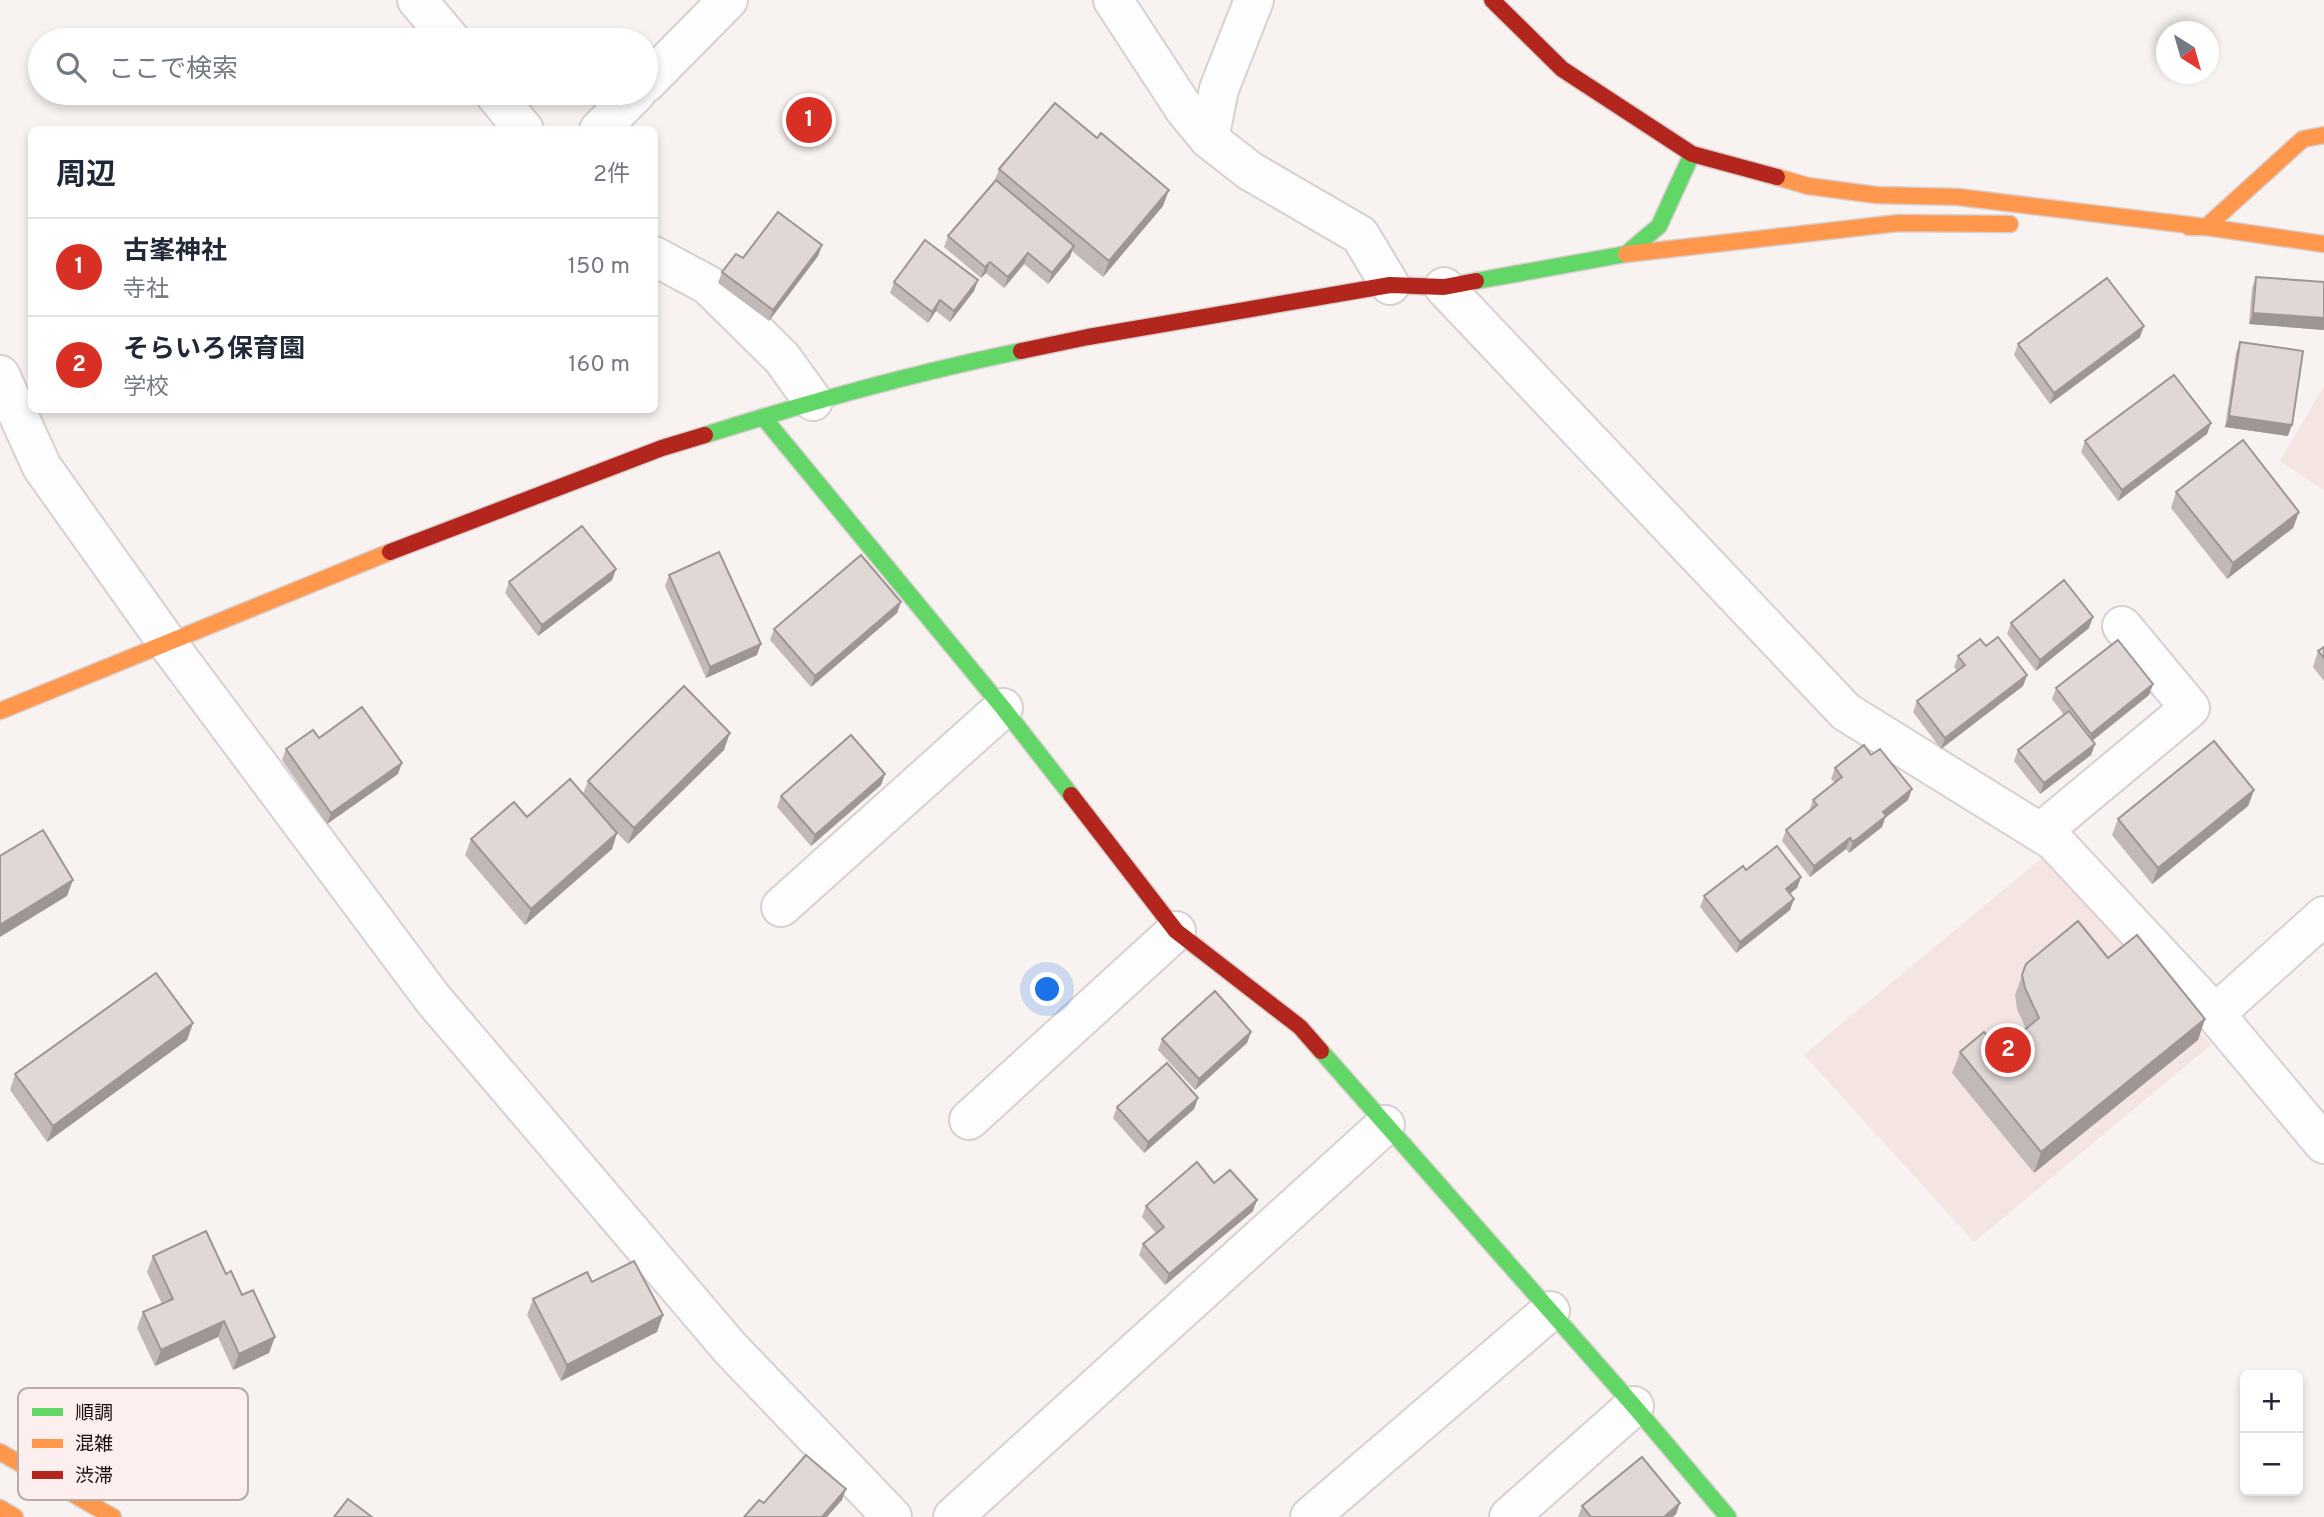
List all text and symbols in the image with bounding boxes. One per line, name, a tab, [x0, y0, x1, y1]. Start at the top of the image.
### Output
north arrow	[2156, 21, 2219, 84]
search box	[28, 28, 658, 105]
icon: search	[52, 48, 90, 86]
text: ここで検索	[108, 54, 238, 87]
pin: 1	[786, 94, 832, 146]
text: 周辺	[56, 158, 116, 195]
text: 2件	[593, 161, 630, 190]
text: 古峯神社	[123, 236, 227, 269]
text: 1	[74, 253, 84, 282]
text: 150 m	[568, 253, 630, 282]
text: 寺社	[123, 276, 169, 305]
text: そらいろ保育園	[123, 334, 305, 367]
text: 2	[72, 351, 86, 380]
text: 160 m	[568, 351, 630, 380]
text: 学校	[123, 374, 169, 403]
your location	[1030, 972, 1064, 1006]
pin: 2	[1985, 1024, 2031, 1076]
map controls	[2240, 1370, 2303, 1496]
button: +	[2240, 1370, 2303, 1433]
legend	[18, 1388, 248, 1500]
text: 順調	[75, 1402, 113, 1426]
text: 混雑	[75, 1433, 113, 1457]
button: −	[2240, 1433, 2303, 1496]
text: 渋滞	[75, 1465, 113, 1489]

